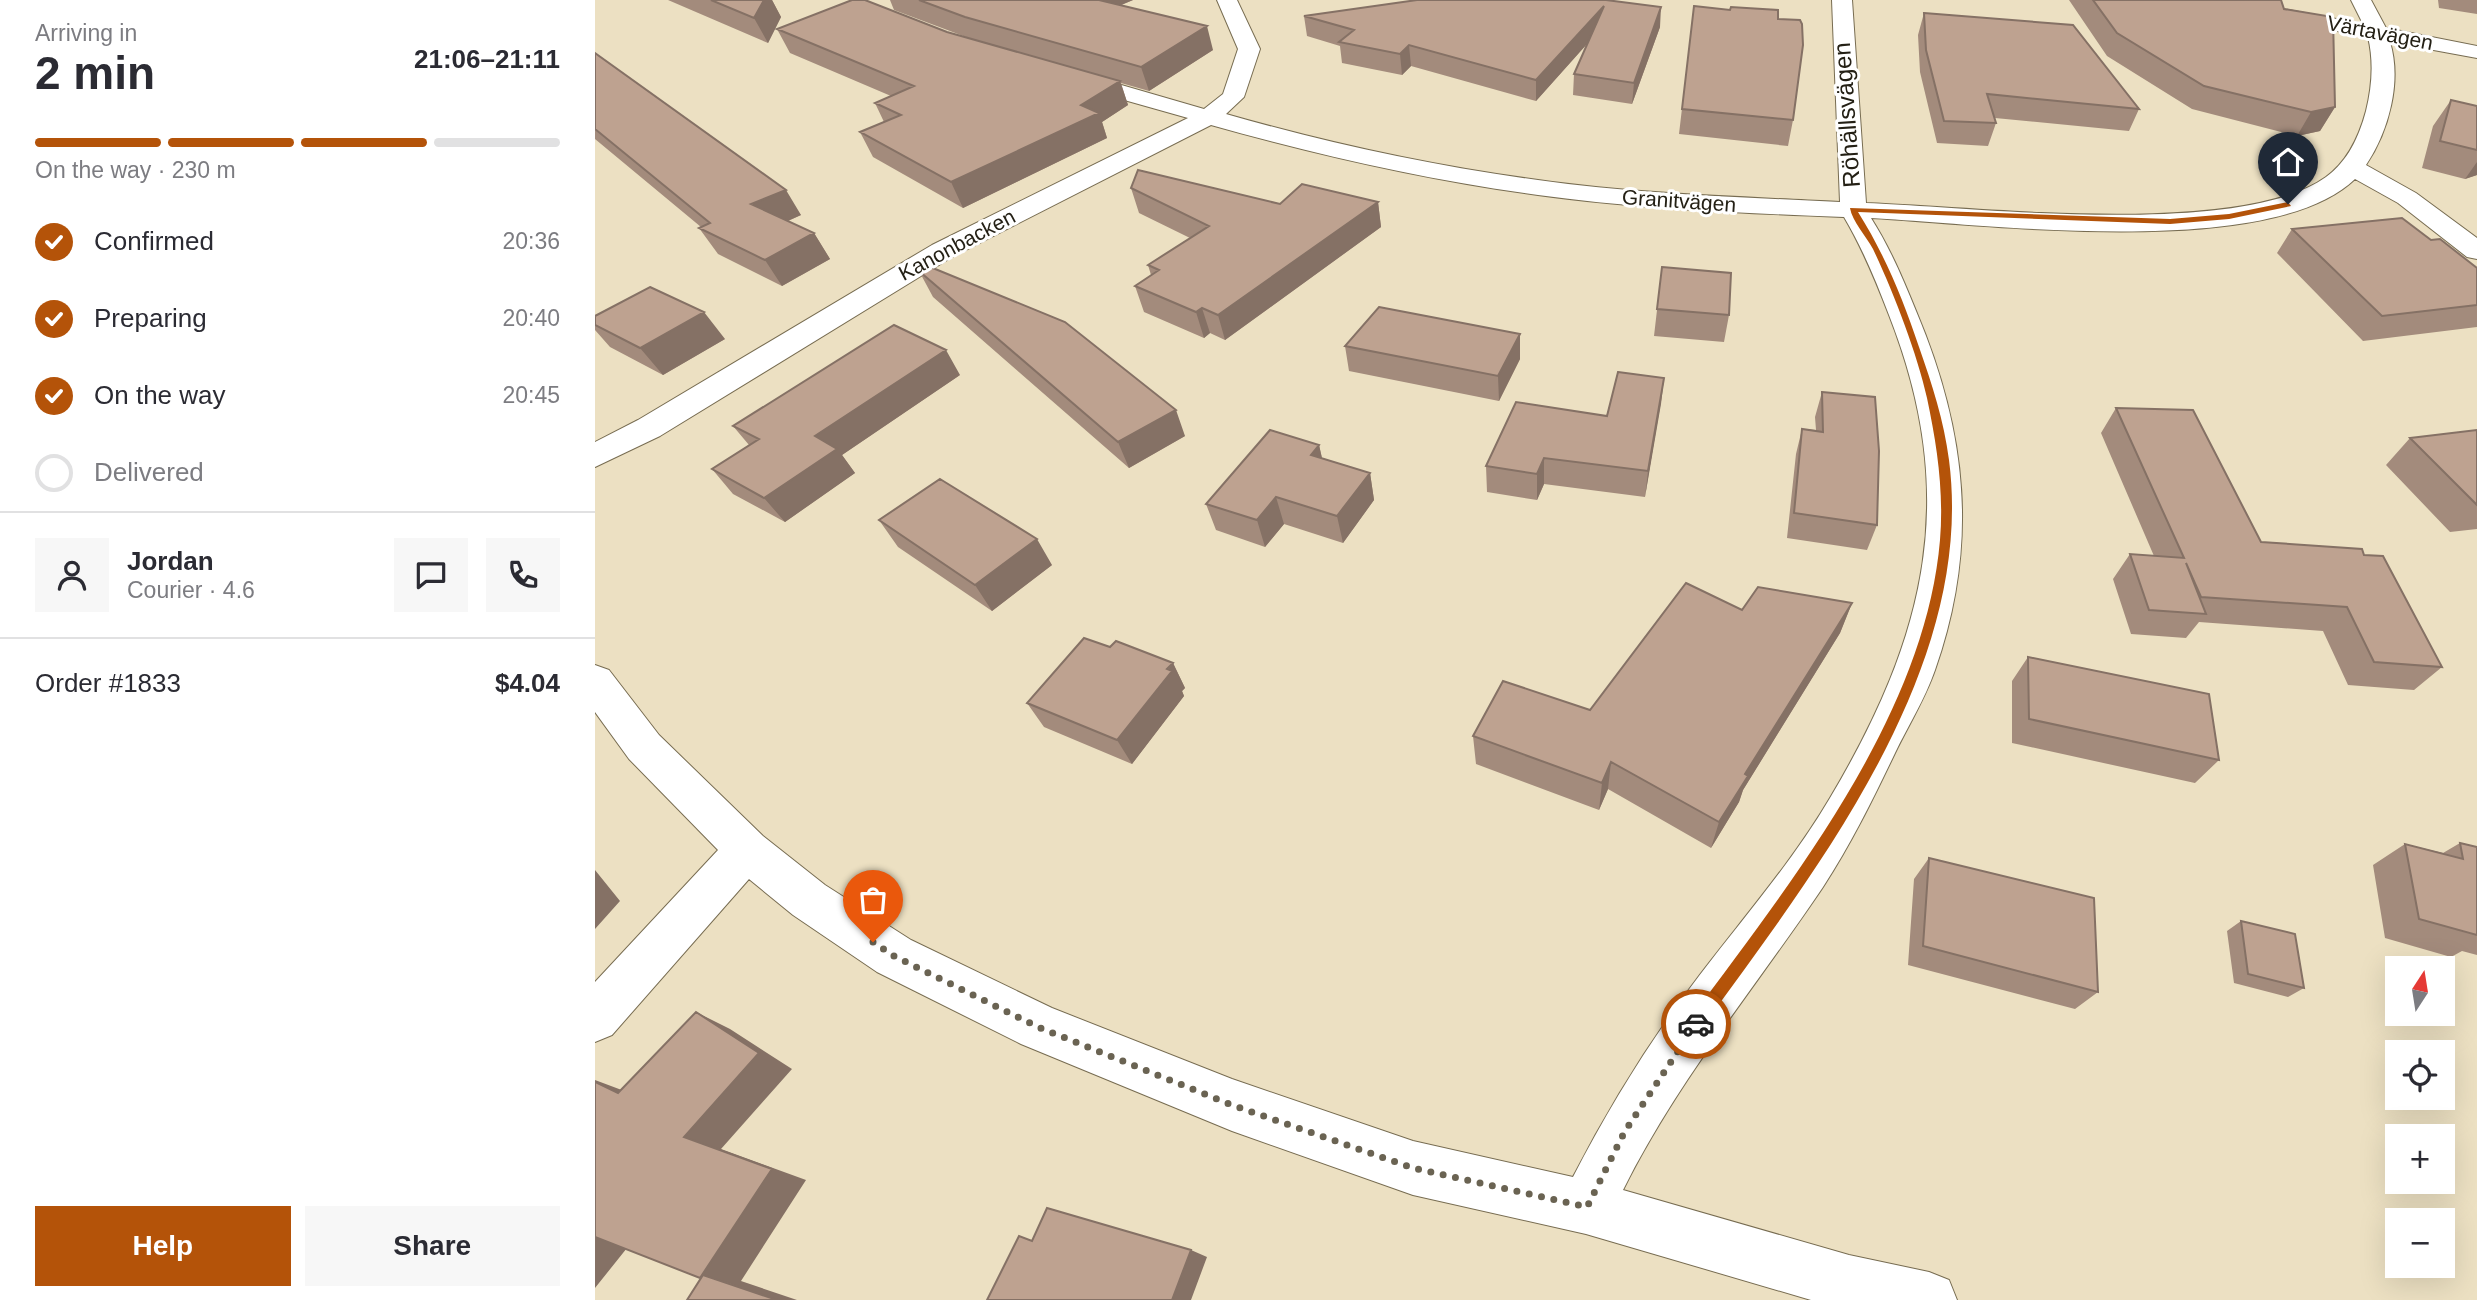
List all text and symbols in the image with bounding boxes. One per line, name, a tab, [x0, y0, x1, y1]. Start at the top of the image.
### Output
street label: Värtavägen	[2325, 11, 2435, 54]
text: Arriving in	[35, 20, 137, 46]
street label: Röhällsvägen	[1828, 42, 1865, 189]
text: 21:06–21:11	[414, 44, 560, 74]
text: 2 min	[35, 47, 155, 99]
pin	[2258, 132, 2318, 204]
icon: home	[2269, 143, 2307, 181]
text: On the way · 230 m	[35, 157, 236, 183]
street label: Granitvägen	[1621, 185, 1737, 216]
street label: Kanonbacken	[895, 204, 1019, 285]
icon: check	[35, 223, 73, 261]
text: Confirmed	[94, 226, 214, 256]
text: 20:36	[502, 228, 560, 254]
icon: check	[35, 300, 73, 338]
text: Preparing	[94, 303, 207, 333]
text: 20:40	[502, 305, 560, 331]
icon: check	[35, 377, 73, 415]
text: On the way	[94, 380, 226, 410]
text: 20:45	[502, 382, 560, 408]
text: Delivered	[94, 457, 204, 487]
button: person	[35, 538, 109, 612]
button: chat	[394, 538, 468, 612]
button: phone	[486, 538, 560, 612]
text: Jordan	[127, 546, 214, 576]
text: Courier · 4.6	[127, 577, 255, 603]
text: Order #1833	[35, 668, 181, 698]
text: $4.04	[495, 668, 560, 698]
pin	[843, 870, 903, 942]
icon: bag	[854, 881, 892, 919]
north arrow	[2385, 956, 2455, 1026]
map controls	[2385, 956, 2455, 1278]
courier	[1661, 989, 1731, 1059]
icon: car	[1677, 1005, 1715, 1043]
button: locate	[2385, 1040, 2455, 1110]
button: +	[2385, 1124, 2455, 1194]
button: Help	[35, 1206, 291, 1286]
button: Share	[305, 1206, 560, 1286]
button: −	[2385, 1208, 2455, 1278]

